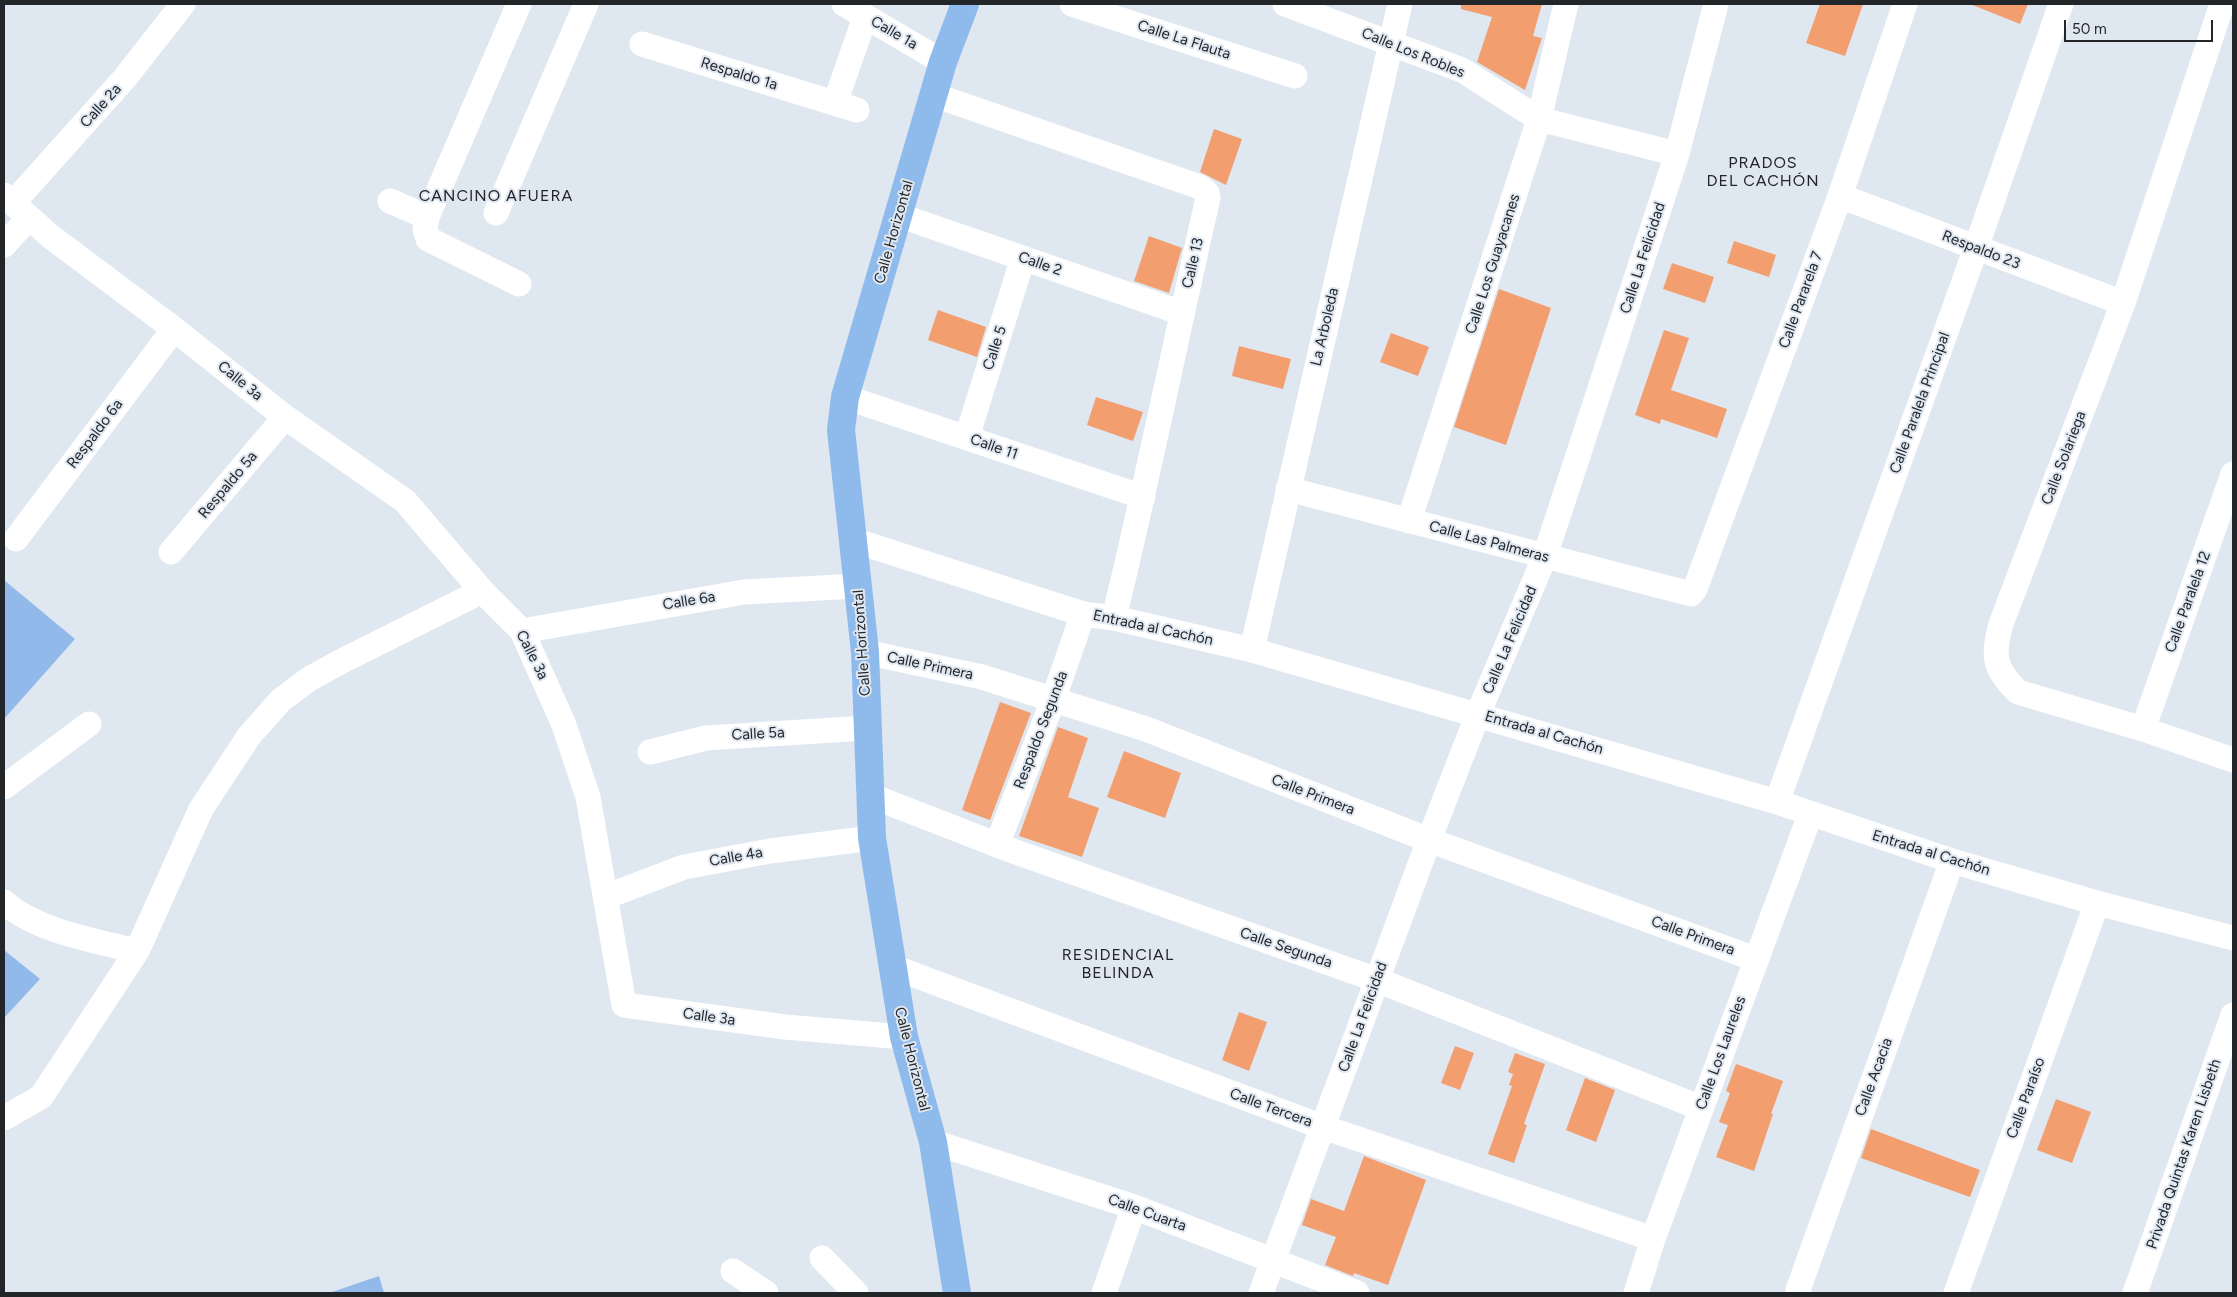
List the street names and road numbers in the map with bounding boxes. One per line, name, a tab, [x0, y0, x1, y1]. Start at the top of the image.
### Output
street label: Calle 1a	[868, 13, 920, 53]
street label: Calle La Flauta	[1135, 16, 1233, 64]
street label: Calle Los Robles	[1359, 24, 1467, 82]
street label: Respaldo 1a	[698, 54, 780, 94]
street label: Calle 2a	[77, 80, 125, 132]
street label: Calle Horizontal	[871, 178, 917, 286]
street label: Calle Los Guayacanes	[1462, 192, 1524, 336]
street label: Calle La Felicidad	[1617, 200, 1669, 316]
street label: Respaldo 23	[1939, 227, 2023, 273]
street label: Calle 13	[1178, 236, 1208, 290]
street label: Calle 2	[1016, 248, 1064, 280]
street label: Calle Pararela 7	[1775, 249, 1827, 351]
street label: La Arboleda	[1307, 286, 1343, 368]
street label: Calle 5	[979, 324, 1011, 372]
street label: Calle Paralela Principal	[1886, 330, 1954, 476]
street label: Calle 3a	[214, 357, 266, 405]
street label: Respaldo 6a	[63, 396, 127, 472]
street label: Calle Solariega	[2038, 409, 2090, 507]
street label: Calle 11	[968, 430, 1020, 464]
street label: Respaldo 5a	[195, 448, 261, 522]
street label: Calle Las Palmeras	[1427, 517, 1551, 567]
street label: Calle Paralela 12	[2161, 549, 2215, 655]
street label: Calle La Felicidad	[1479, 583, 1541, 697]
street label: Calle 6a	[661, 588, 717, 614]
street label: Calle Horizontal	[849, 589, 875, 697]
street label: Entrada al Cachón	[1091, 606, 1215, 650]
street label: Calle 3a	[512, 627, 552, 683]
street label: Calle Primera	[885, 648, 975, 684]
street label: Respaldo Segunda	[1010, 668, 1072, 792]
street label: Entrada al Cachón	[1483, 707, 1605, 759]
street label: Calle 5a	[731, 724, 785, 744]
street label: Calle Primera	[1269, 771, 1357, 819]
street label: Entrada al Cachón	[1870, 826, 1992, 880]
street label: Calle 4a	[708, 843, 764, 871]
street label: Calle Primera	[1649, 913, 1737, 959]
street label: Calle Segunda	[1238, 924, 1334, 972]
street label: Calle La Felicidad	[1335, 959, 1391, 1075]
street label: Calle Los Laureles	[1692, 994, 1750, 1112]
street label: Calle 3a	[682, 1004, 736, 1030]
street label: Calle Horizontal	[890, 1005, 934, 1113]
street label: Calle Acacia	[1852, 1035, 1896, 1119]
street label: Calle Paraíso	[2003, 1055, 2049, 1141]
street label: Privada Quintas Karen Lisbeth	[2143, 1057, 2225, 1251]
street label: Calle Tercera	[1227, 1085, 1315, 1131]
street label: Calle Cuarta	[1105, 1190, 1189, 1236]

